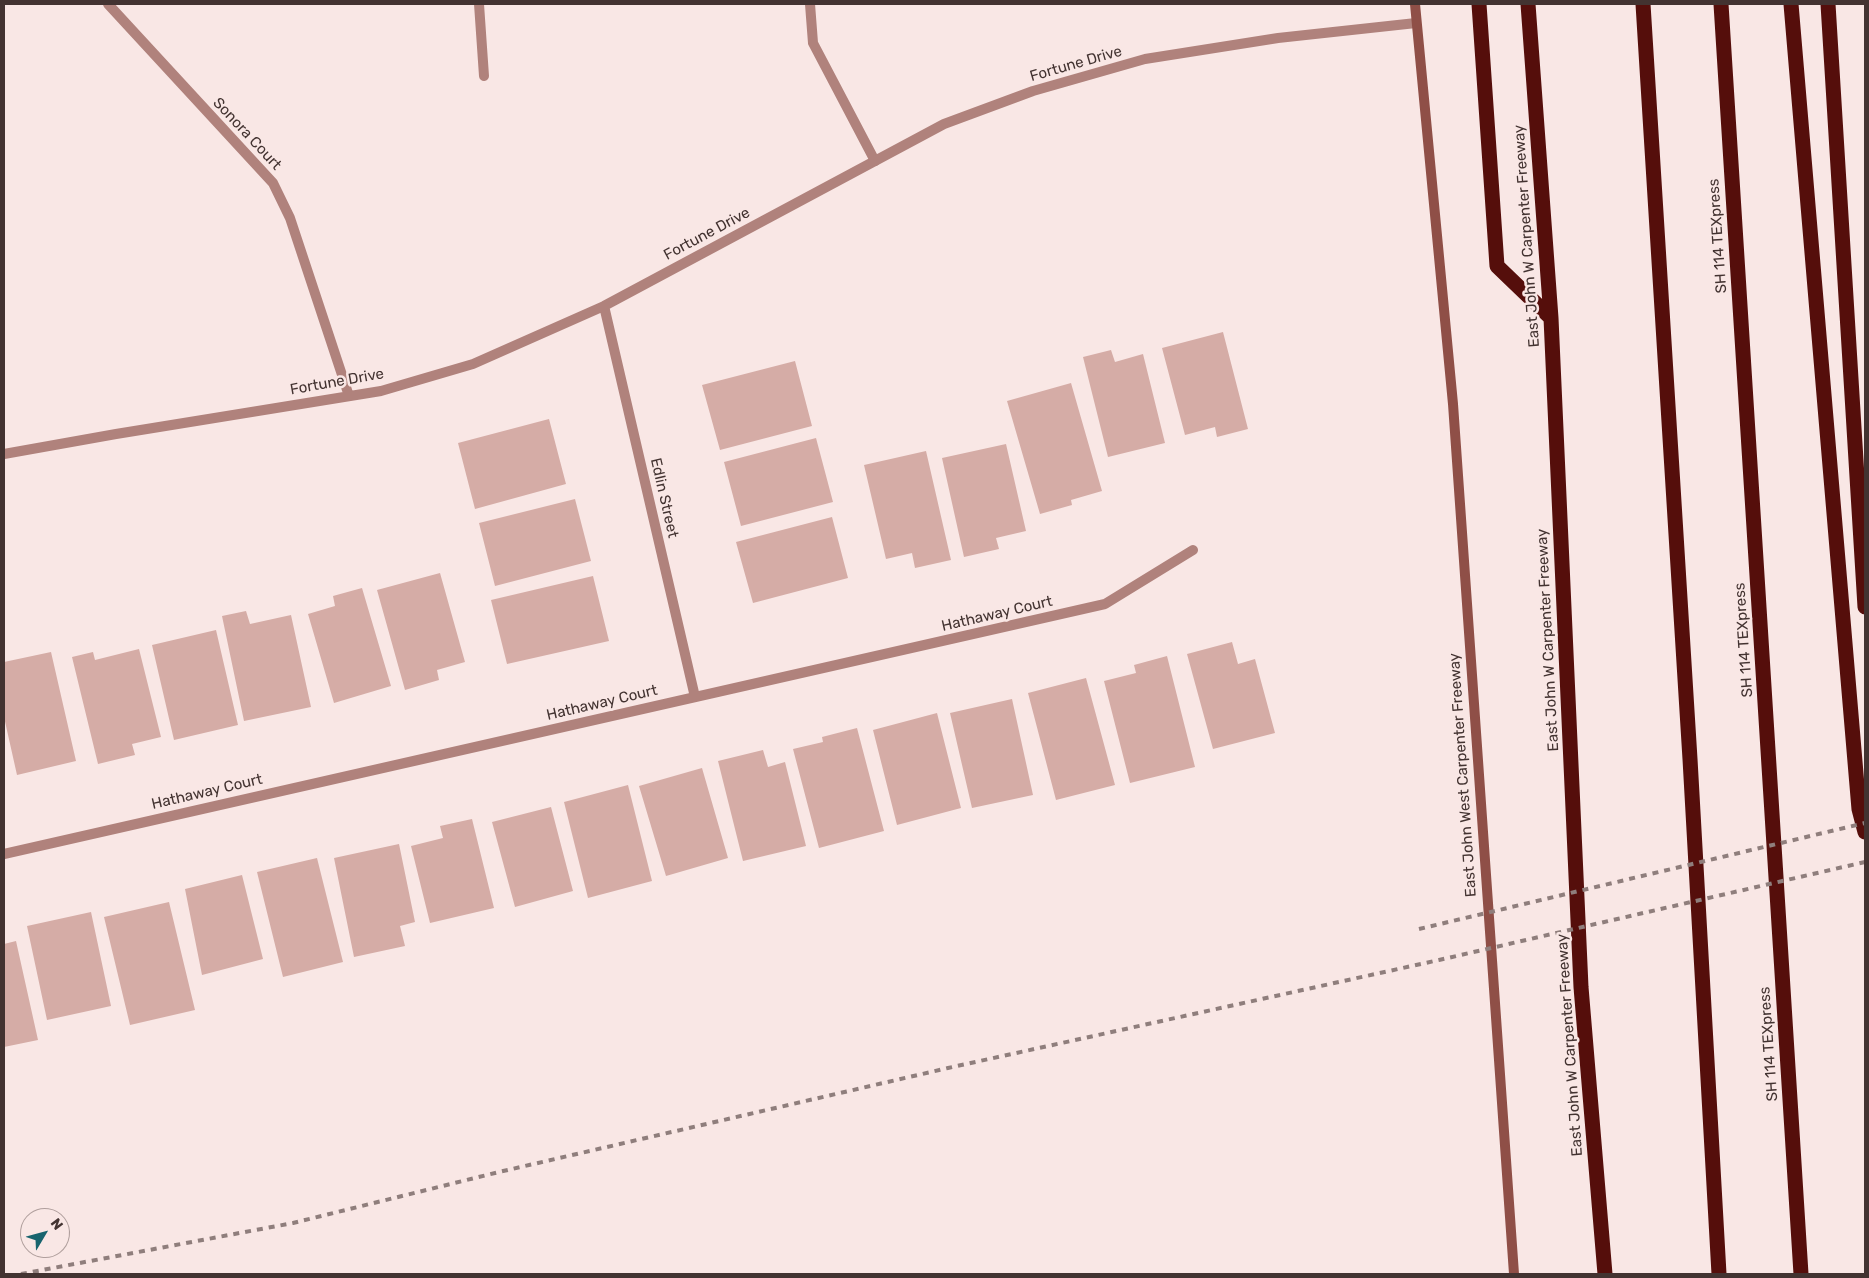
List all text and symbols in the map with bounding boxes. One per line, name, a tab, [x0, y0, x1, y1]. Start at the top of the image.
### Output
street label: Fortune Drive	[1028, 42, 1124, 86]
street label: Sonora Court	[209, 94, 285, 174]
street label: East John W Carpenter Freeway	[1510, 124, 1544, 348]
street label: SH 114 TEXpress	[1705, 178, 1731, 294]
street label: Fortune Drive	[661, 204, 753, 264]
street label: Fortune Drive	[289, 365, 385, 399]
street label: Edlin Street	[646, 456, 682, 540]
street label: East John W Carpenter Freeway	[1533, 528, 1563, 752]
street label: SH 114 TEXpress	[1731, 582, 1757, 698]
street label: Hathaway Court	[940, 592, 1054, 636]
street label: East John West Carpenter Freeway	[1445, 652, 1481, 898]
street label: Hathaway Court	[545, 681, 659, 725]
street label: Hathaway Court	[150, 770, 264, 814]
street label: East John W Carpenter Freeway	[1553, 933, 1587, 1157]
street label: SH 114 TEXpress	[1756, 986, 1782, 1102]
north arrow	[20, 1208, 70, 1258]
text: N	[47, 1215, 66, 1233]

